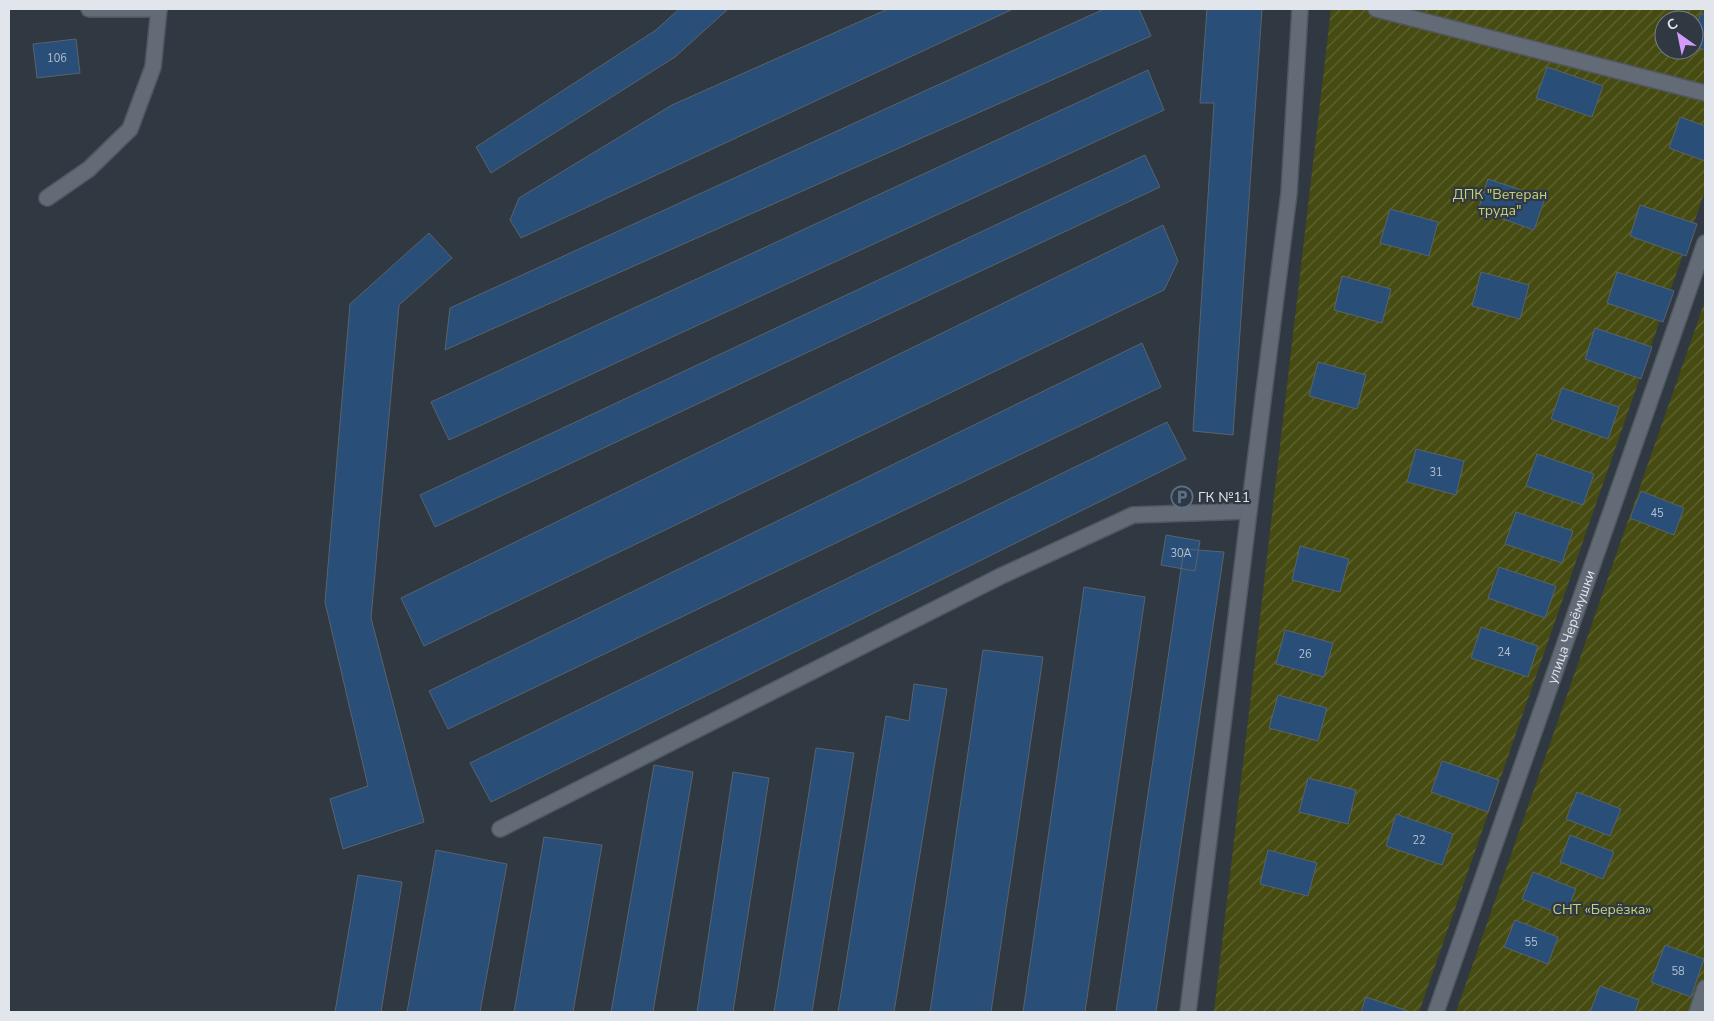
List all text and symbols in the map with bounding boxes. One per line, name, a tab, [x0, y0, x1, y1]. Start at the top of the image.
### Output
north arrow	[1654, 10, 1704, 60]
text: С	[1663, 14, 1682, 35]
house number: 106	[47, 51, 67, 66]
park label: ДПК "Ветеран труда"	[1453, 185, 1547, 220]
house number: 31	[1429, 465, 1443, 480]
parking icon: ГК №11	[1170, 485, 1194, 509]
place label: ГК №11	[1198, 488, 1250, 507]
house number: 45	[1650, 506, 1664, 521]
house number: 30А	[1170, 546, 1192, 561]
street label: улица Черёмушки	[1542, 568, 1599, 686]
house number: 24	[1497, 645, 1511, 660]
house number: 26	[1298, 647, 1312, 662]
house number: 22	[1412, 833, 1426, 848]
park label: СНТ «Берёзка»	[1552, 900, 1652, 919]
house number: 55	[1524, 935, 1538, 950]
house number: 58	[1671, 964, 1685, 979]

